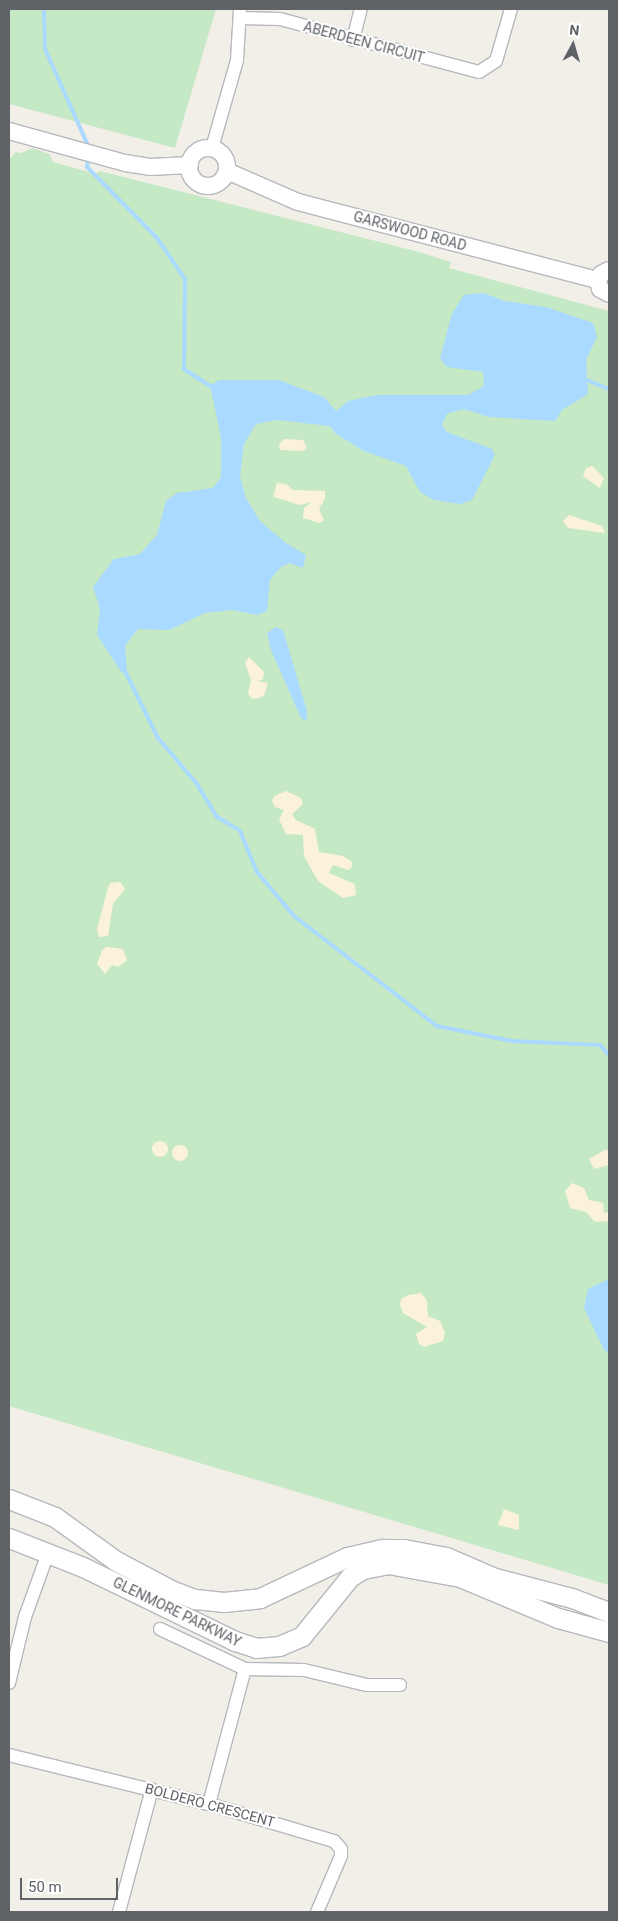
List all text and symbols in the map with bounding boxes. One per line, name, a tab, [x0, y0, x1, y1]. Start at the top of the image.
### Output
street label: ABERDEEN CIRCUIT	[302, 18, 426, 66]
north arrow	[548, 20, 598, 70]
text: N	[569, 22, 580, 39]
street label: GARSWOOD ROAD	[352, 208, 468, 254]
street label: GLENMORE PARKWAY	[110, 1574, 244, 1650]
street label: BOLDERO CRESCENT	[143, 1780, 277, 1830]
scale bar	[22, 1868, 120, 1900]
text: 50 m	[28, 1878, 62, 1896]

